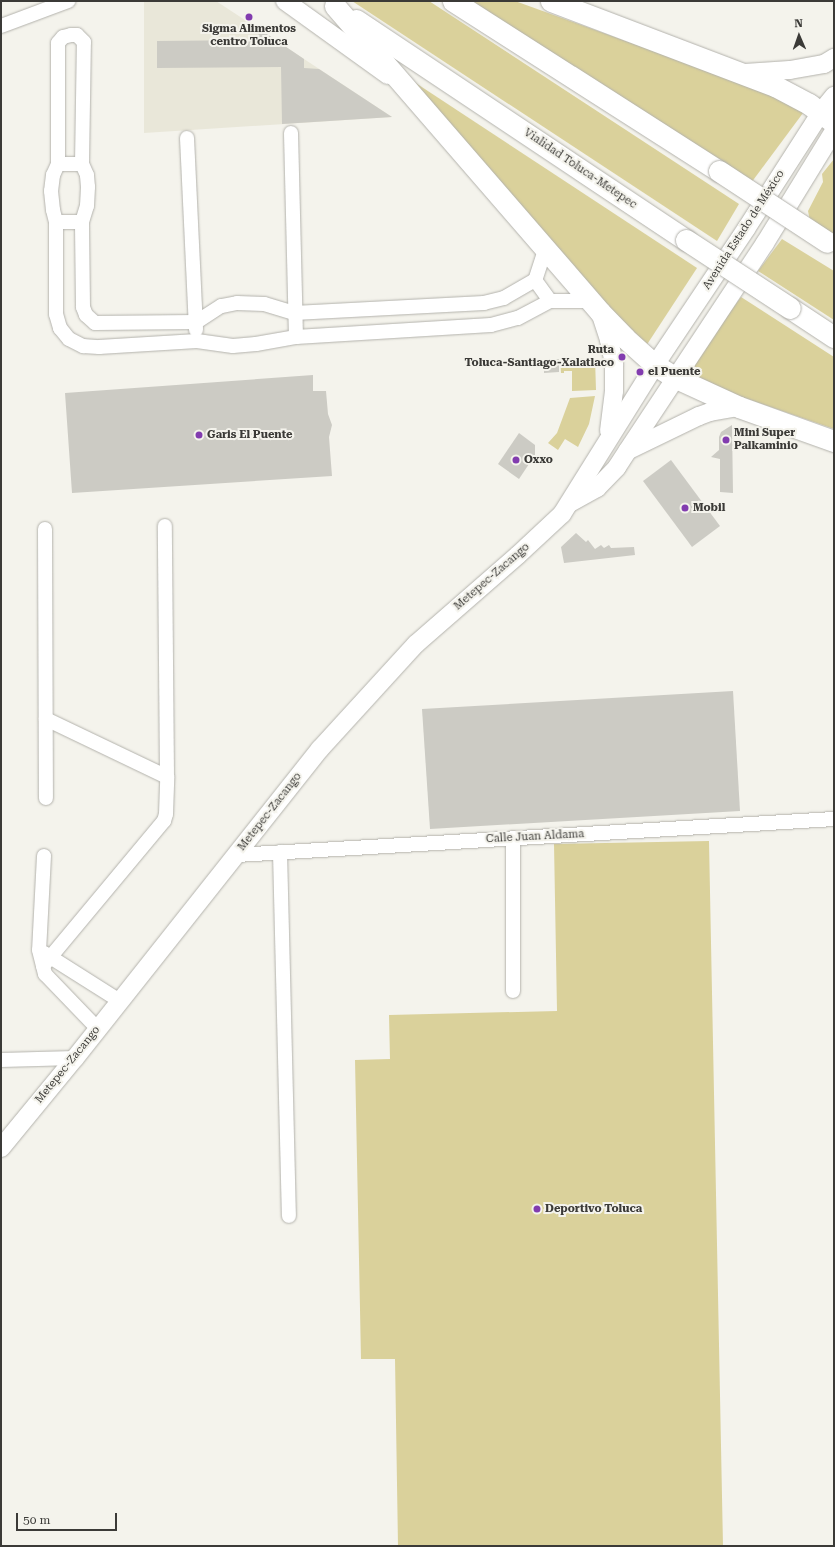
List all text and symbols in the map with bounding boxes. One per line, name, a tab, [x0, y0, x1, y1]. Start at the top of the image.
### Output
marker: Sigma Alimentos centro Toluca	[244, 12, 254, 22]
north arrow	[779, 16, 819, 56]
text: N	[794, 17, 803, 30]
place label: Sigma Alimentos centro Toluca	[202, 23, 296, 49]
street label: Vialidad Toluca-Metepec	[521, 126, 639, 212]
street label: Avenida Estado de México	[700, 168, 788, 292]
place label: Ruta Toluca-Santiago-Xalatlaco	[464, 344, 614, 370]
marker: Ruta Toluca-Santiago-Xalatlaco	[617, 352, 627, 362]
place label: el Puente	[648, 365, 701, 379]
marker: el Puente	[635, 367, 645, 377]
place label: Mini Super Palkaminio	[734, 427, 798, 453]
place label: Garis El Puente	[207, 428, 293, 442]
marker: Garis El Puente	[194, 430, 204, 440]
marker: Mini Super Palkaminio	[721, 435, 731, 445]
place label: Oxxo	[524, 453, 553, 467]
marker: Oxxo	[511, 455, 521, 465]
place label: Mobil	[693, 501, 725, 515]
marker: Mobil	[680, 503, 690, 513]
street label: Metepec-Zacango	[452, 541, 532, 613]
street label: Metepec-Zacango	[235, 770, 305, 854]
street label: Calle Juan Aldama	[485, 828, 585, 846]
street label: Metepec-Zacango	[33, 1024, 103, 1106]
place label: Deportivo Toluca	[545, 1202, 642, 1216]
marker: Deportivo Toluca	[532, 1204, 542, 1214]
scale bar	[18, 1505, 119, 1531]
text: 50 m	[23, 1513, 50, 1527]

